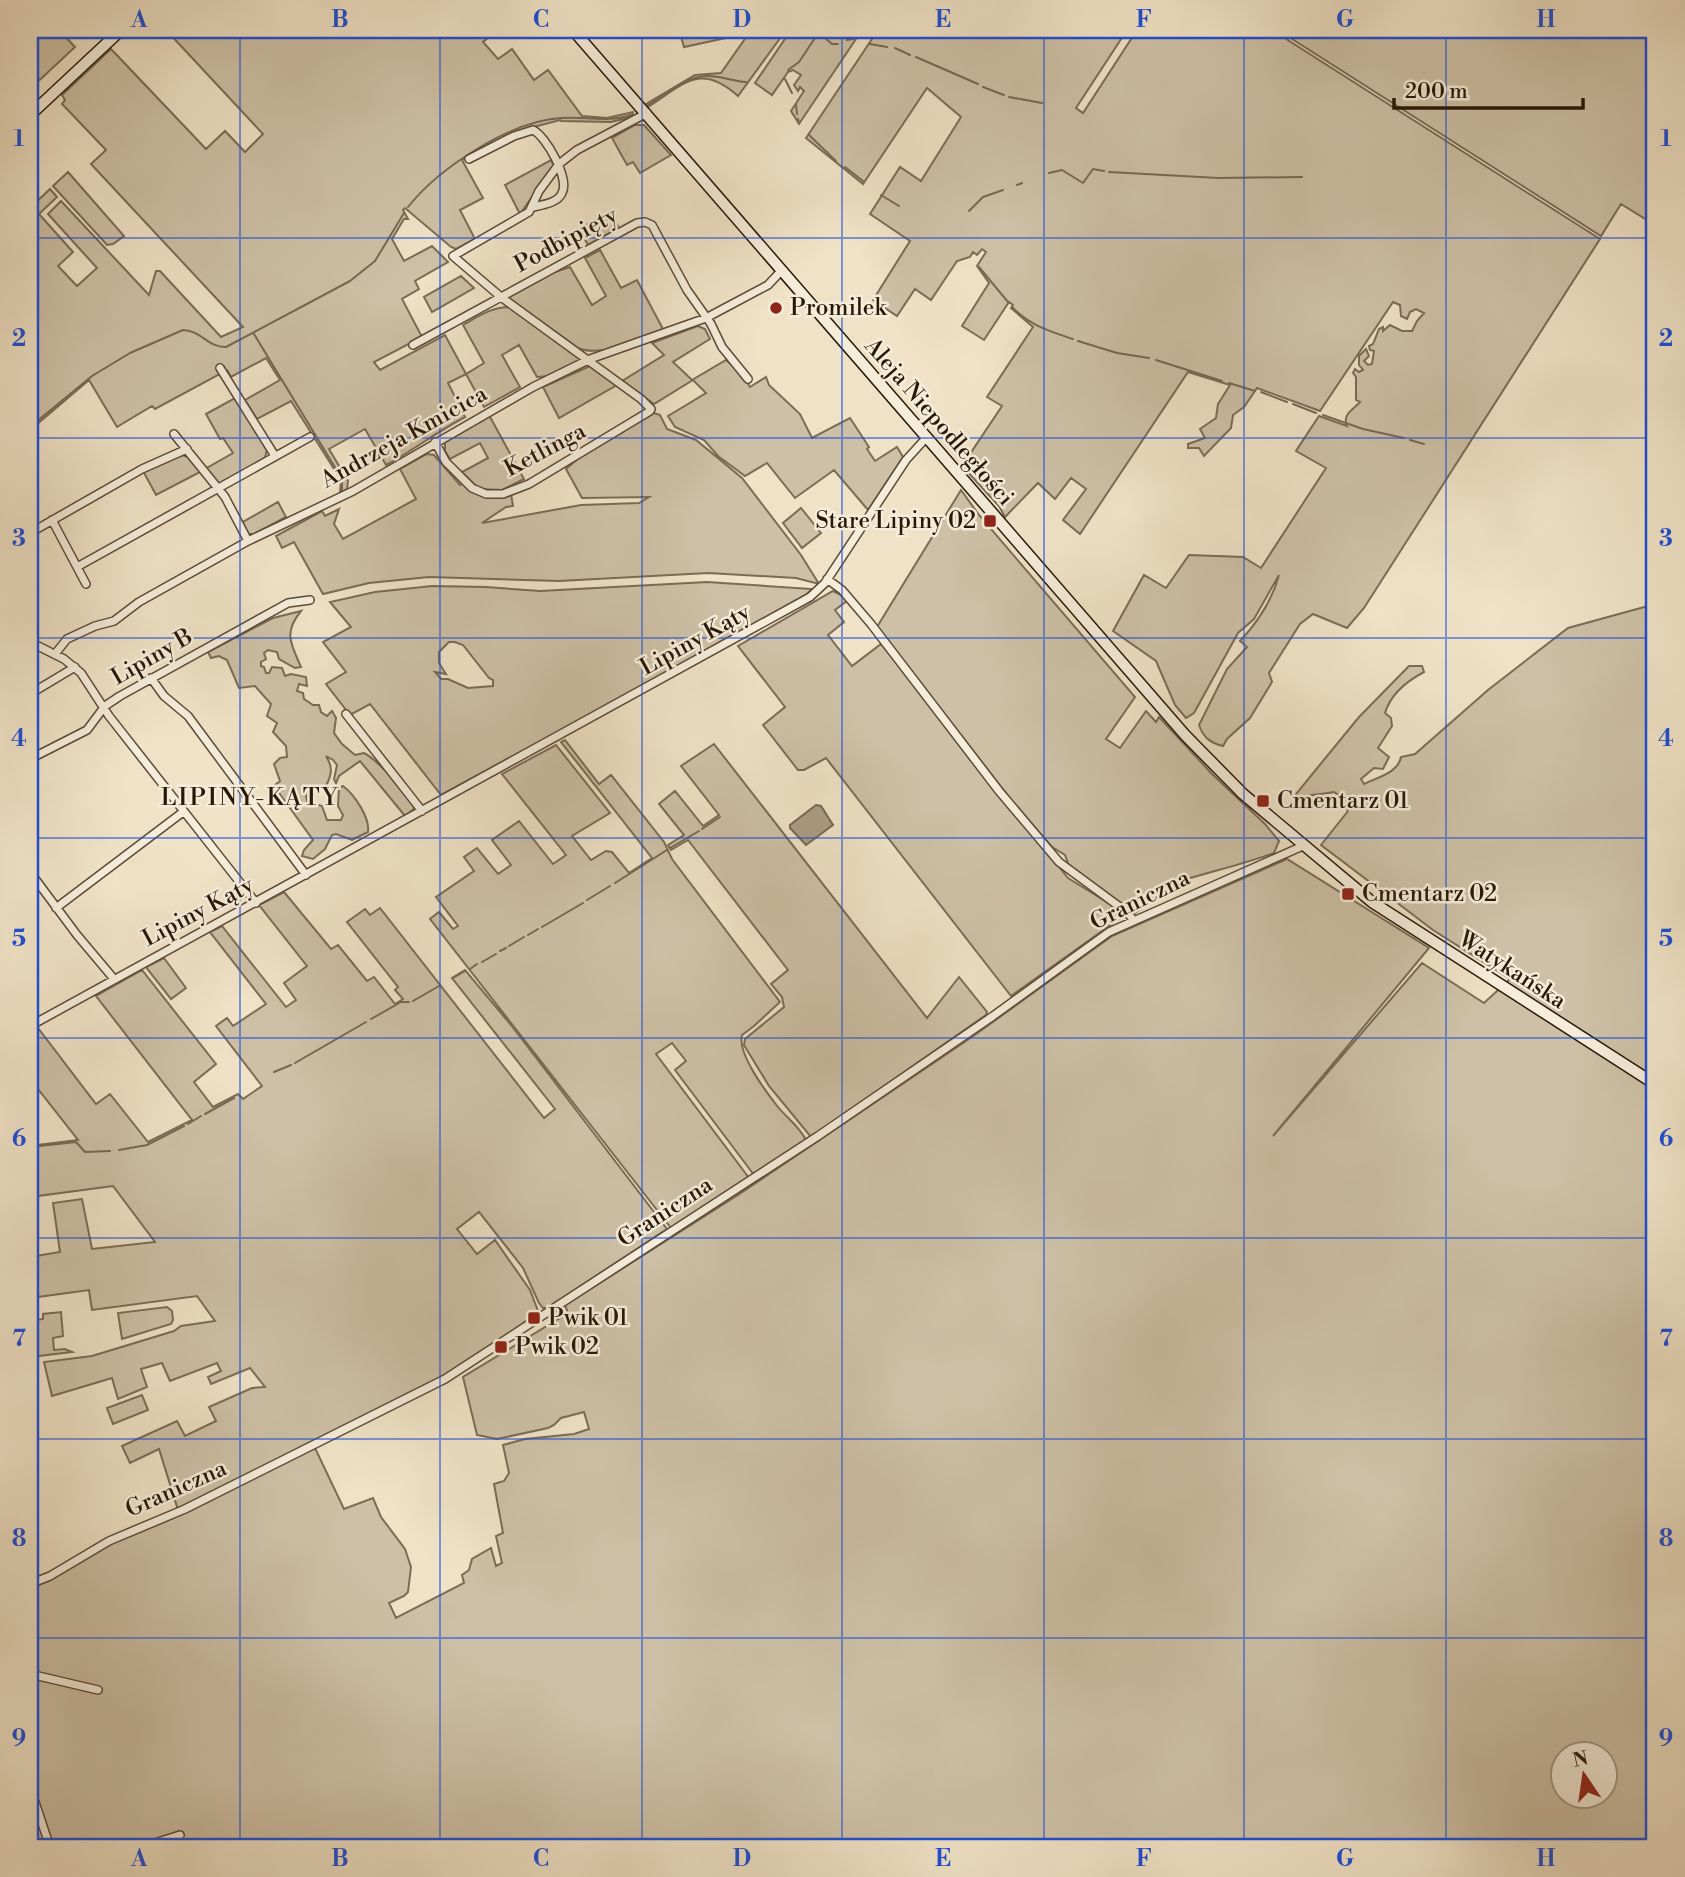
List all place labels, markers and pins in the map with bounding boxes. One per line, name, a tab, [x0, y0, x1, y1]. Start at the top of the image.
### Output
place label: Promilek	[790, 294, 887, 322]
marker: Promilek	[768, 300, 784, 316]
place label: Stare Lipiny 02	[815, 507, 976, 535]
marker: Stare Lipiny 02	[982, 513, 998, 529]
place label: Cmentarz 01	[1277, 787, 1409, 815]
marker: Cmentarz 01	[1255, 793, 1271, 809]
place label: Cmentarz 02	[1362, 880, 1497, 908]
marker: Cmentarz 02	[1340, 886, 1356, 902]
place label: Pwik 01	[548, 1304, 628, 1332]
marker: Pwik 01	[526, 1310, 542, 1326]
place label: Pwik 02	[515, 1333, 599, 1361]
marker: Pwik 02	[493, 1339, 509, 1355]

